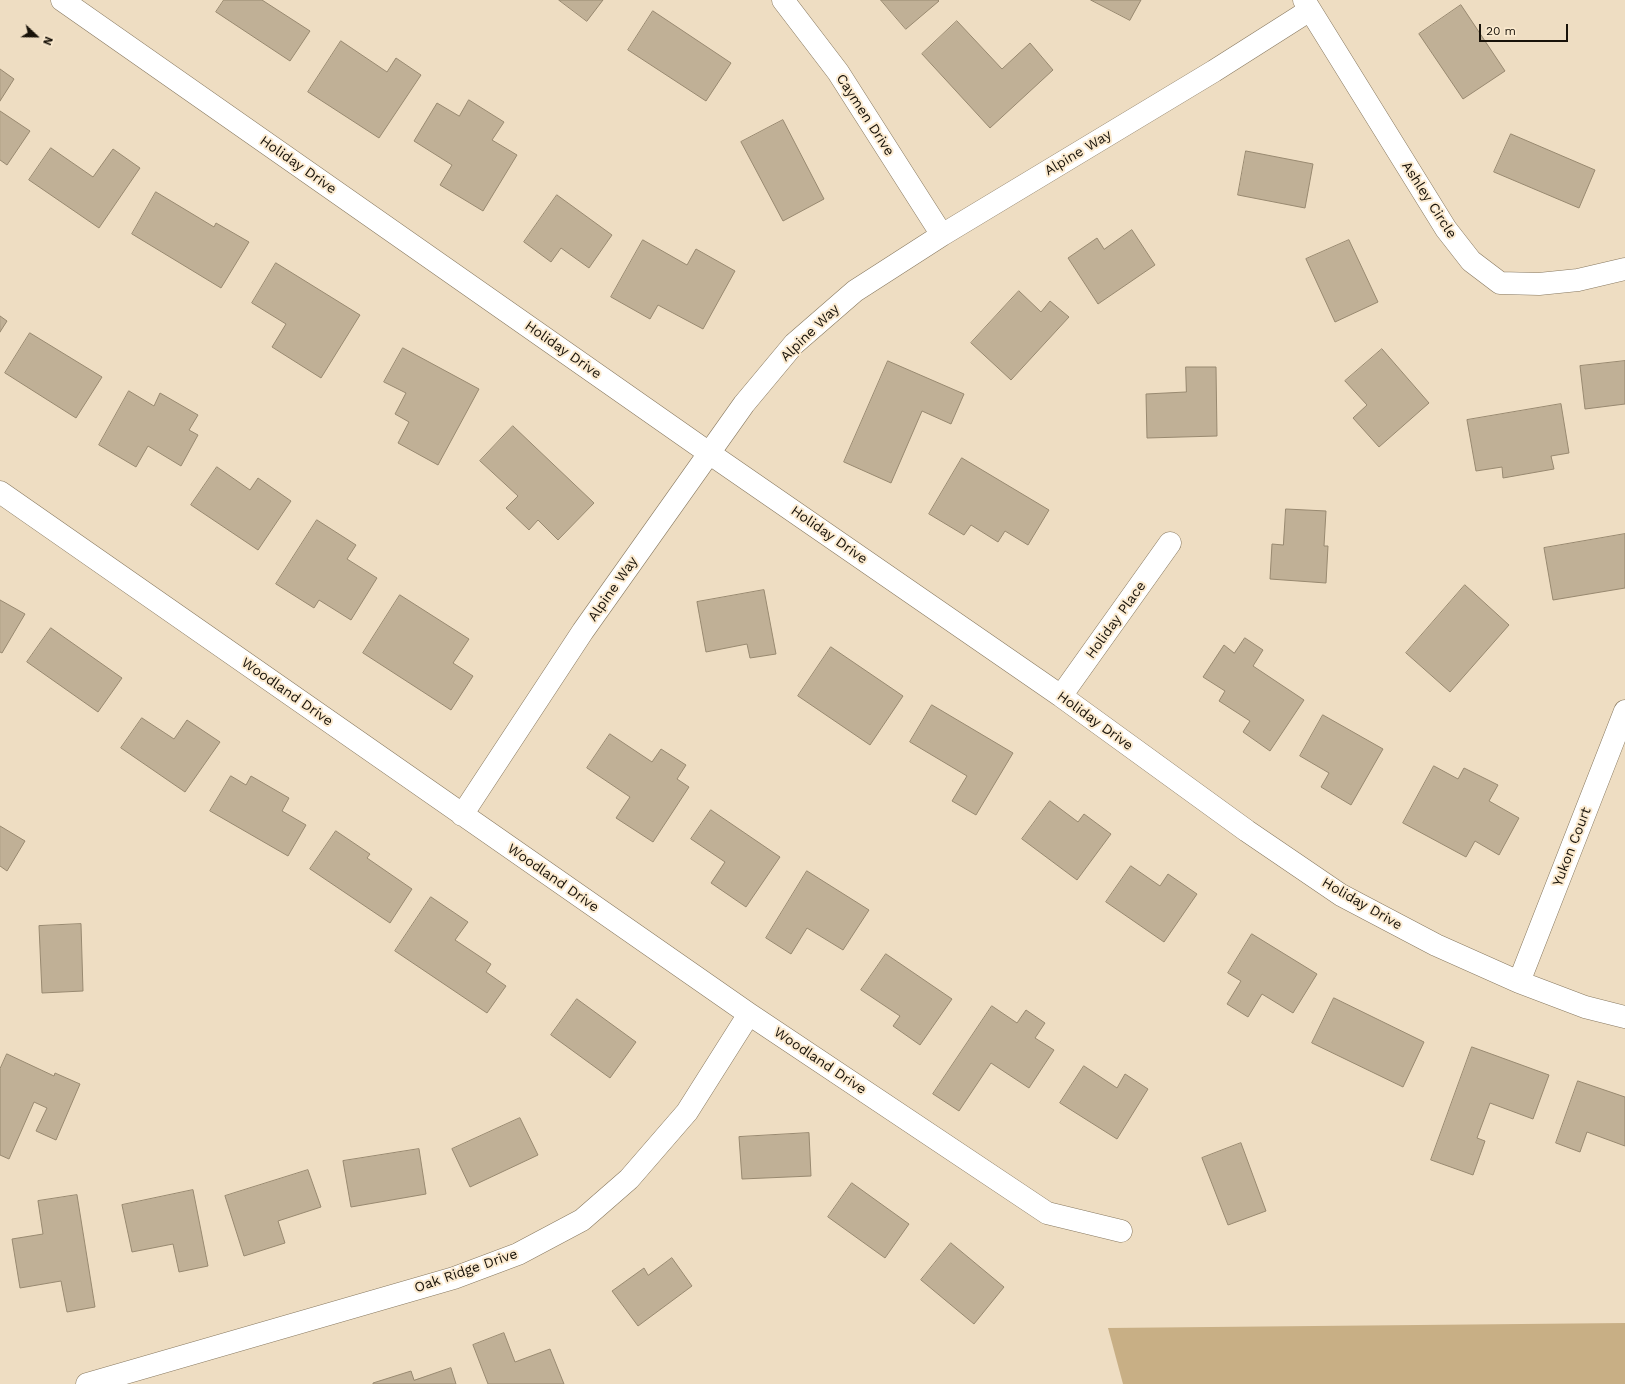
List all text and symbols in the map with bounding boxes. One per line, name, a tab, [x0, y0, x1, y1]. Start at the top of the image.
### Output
north arrow	[16, 16, 56, 56]
scale bar	[1481, 16, 1570, 42]
text: 20 m	[1486, 24, 1516, 38]
text: N	[40, 34, 55, 47]
street label: Caymen Drive	[832, 71, 898, 159]
street label: Alpine Way	[1041, 126, 1115, 180]
street label: Holiday Drive	[256, 132, 340, 198]
street label: Ashley Circle	[1398, 158, 1460, 242]
street label: Alpine Way	[777, 301, 843, 365]
street label: Holiday Drive	[521, 317, 605, 383]
street label: Holiday Drive	[787, 502, 871, 568]
street label: Alpine Way	[585, 553, 641, 625]
street label: Holiday Place	[1082, 578, 1150, 662]
street label: Woodland Drive	[238, 654, 336, 730]
street label: Holiday Drive	[1054, 688, 1136, 754]
street label: Yukon Court	[1549, 805, 1595, 889]
street label: Woodland Drive	[504, 840, 602, 916]
street label: Holiday Drive	[1319, 874, 1405, 934]
street label: Woodland Drive	[771, 1024, 869, 1098]
street label: Oak Ridge Drive	[412, 1245, 520, 1297]

